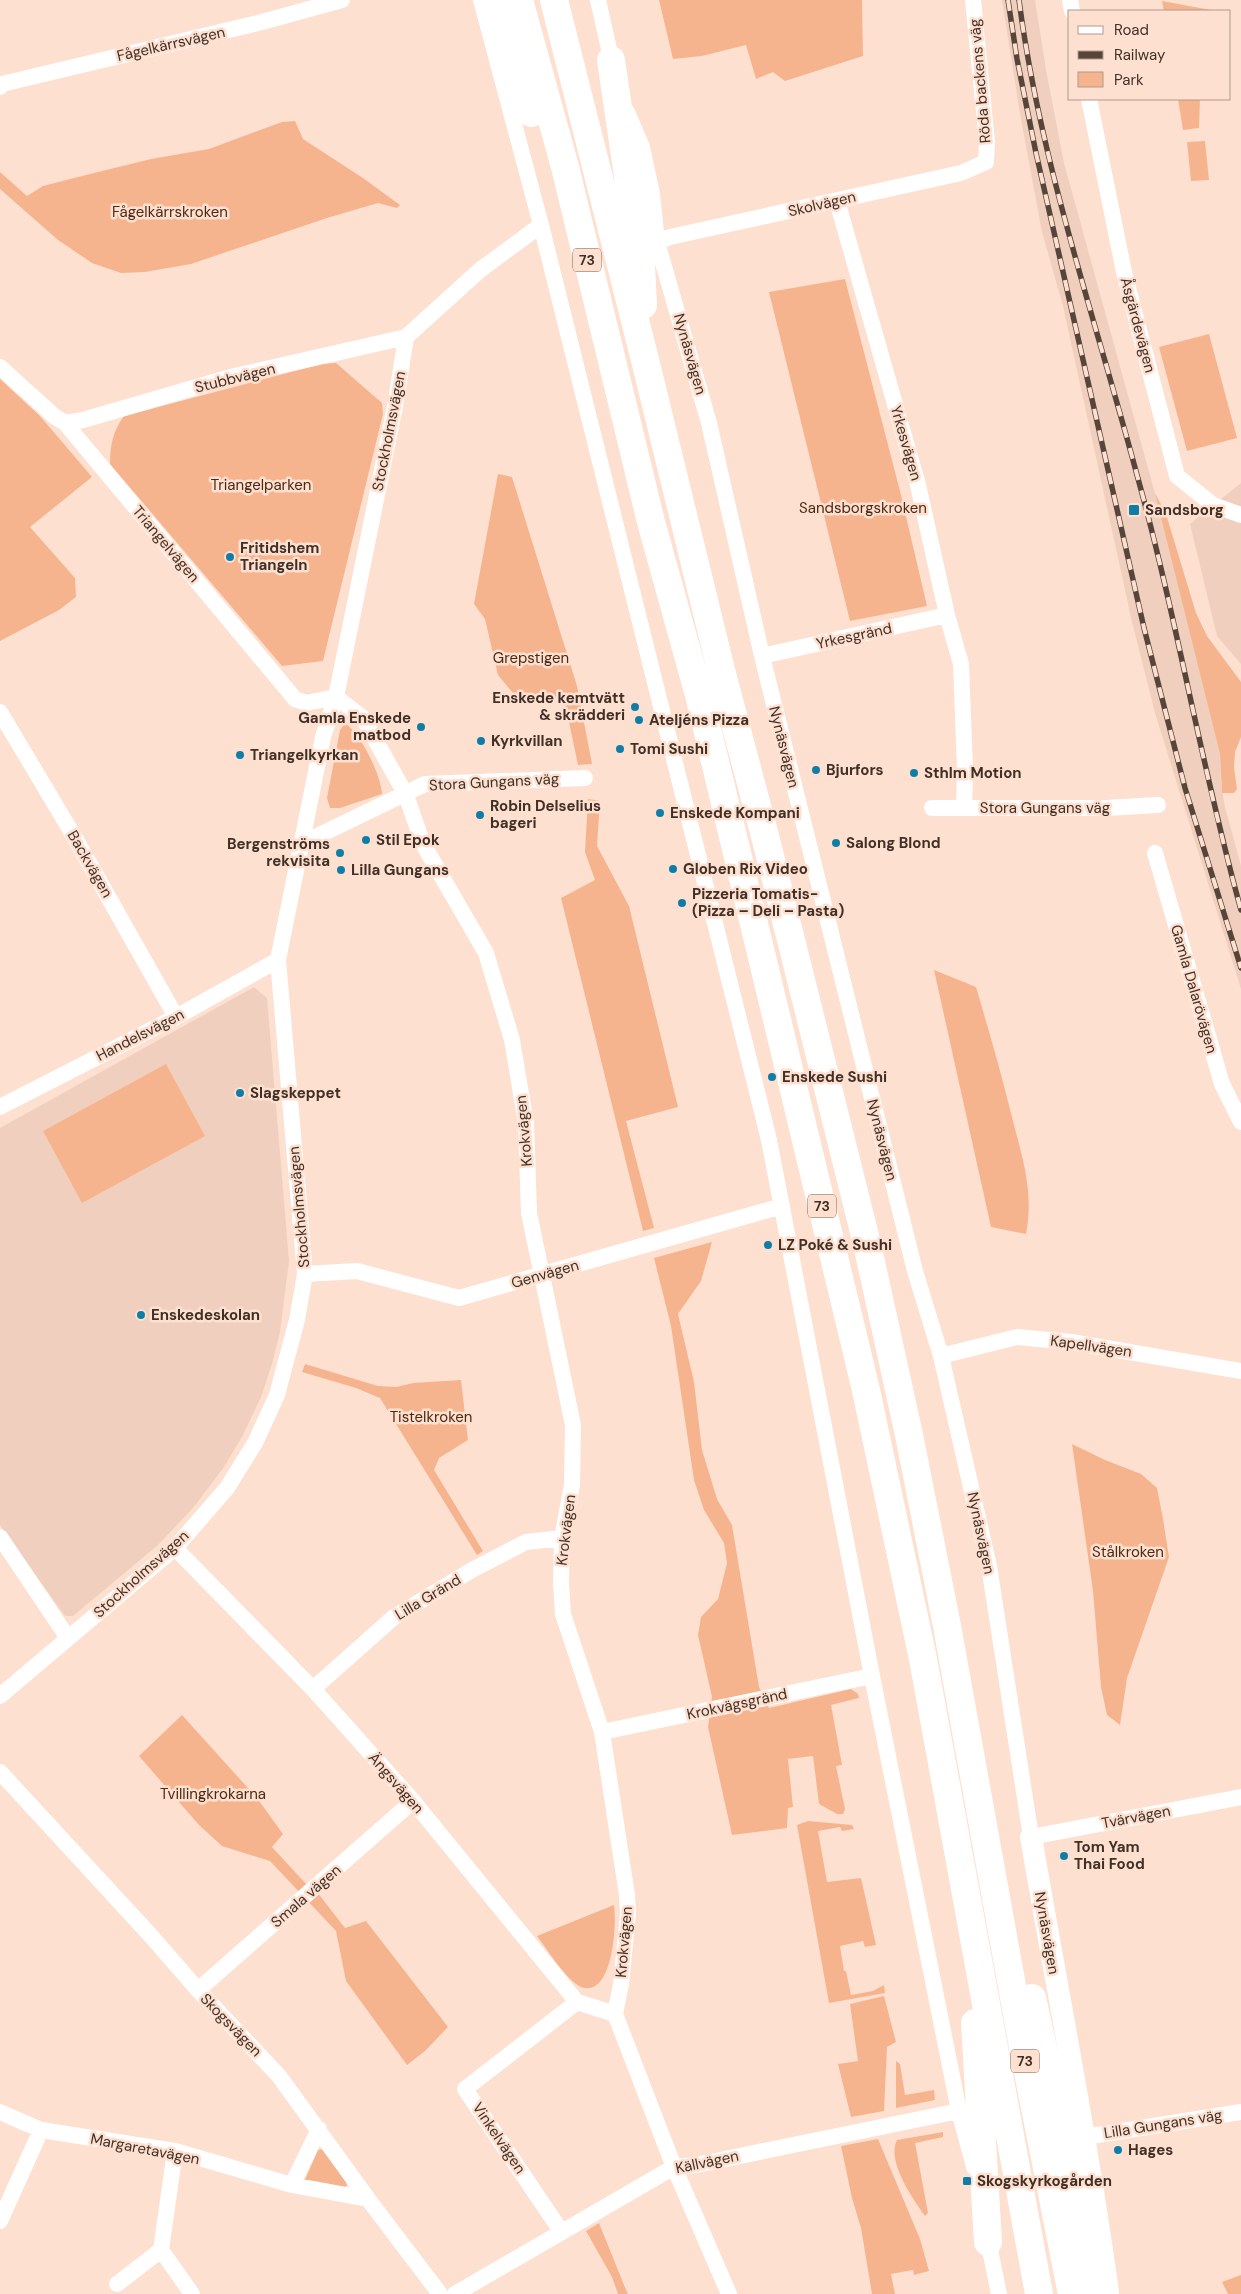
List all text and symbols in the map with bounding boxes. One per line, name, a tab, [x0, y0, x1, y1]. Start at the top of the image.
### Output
legend	[1068, 10, 1231, 100]
street label: Röda backens väg	[965, 18, 995, 144]
text: Road	[1114, 20, 1149, 40]
street label: Fågelkärrsvägen	[115, 22, 227, 66]
text: Railway	[1114, 45, 1166, 65]
text: Park	[1114, 70, 1144, 90]
street label: Skolvägen	[786, 187, 858, 221]
park label: Fågelkärrskroken	[112, 202, 228, 222]
road number: 73	[573, 248, 601, 272]
street label: Åsgärdevägen	[1116, 275, 1160, 375]
street label: Nynäsvägen	[669, 311, 711, 397]
street label: Stubbvägen	[193, 358, 277, 398]
street label: Stockholmsvägen	[368, 369, 410, 493]
street label: Yrkesvägen	[886, 403, 926, 483]
park label: Triangelparken	[211, 475, 311, 495]
park label: Sandsborgskroken	[799, 498, 927, 518]
place label: Sandsborg	[1145, 500, 1224, 520]
street label: Triangelvägen	[128, 501, 204, 587]
marker: Sandsborg	[1127, 503, 1141, 517]
place label: Fritidshem Triangeln	[240, 538, 319, 575]
marker: Fritidshem Triangeln	[224, 551, 236, 563]
street label: Yrkesgränd	[814, 618, 894, 654]
park label: Grepstigen	[493, 648, 569, 668]
place label: Enskede kemtvätt & skrädderi	[492, 688, 625, 725]
marker: Enskede kemtvätt & skrädderi	[629, 701, 641, 713]
street label: Nynäsvägen	[764, 704, 804, 790]
place label: Gamla Enskede matbod	[298, 708, 411, 745]
place label: Ateljéns Pizza	[649, 710, 749, 730]
marker: Ateljéns Pizza	[633, 714, 645, 726]
marker: Gamla Enskede matbod	[415, 721, 427, 733]
place label: Kyrkvillan	[491, 731, 563, 751]
marker: Kyrkvillan	[475, 735, 487, 747]
place label: Tomi Sushi	[630, 739, 708, 759]
marker: Tomi Sushi	[614, 743, 626, 755]
place label: Triangelkyrkan	[250, 745, 359, 765]
marker: Triangelkyrkan	[234, 749, 246, 761]
place label: Bjurfors	[826, 760, 884, 780]
place label: Sthlm Motion	[924, 763, 1022, 783]
marker: Bjurfors	[810, 764, 822, 776]
marker: Sthlm Motion	[908, 767, 920, 779]
street label: Stora Gungans väg	[428, 769, 560, 795]
place label: Robin Delselius bageri	[490, 796, 601, 833]
street label: Stora Gungans väg	[980, 798, 1110, 818]
place label: Enskede Kompani	[670, 803, 800, 823]
marker: Enskede Kompani	[654, 807, 666, 819]
marker: Robin Delselius bageri	[474, 809, 486, 821]
street label: Backvägen	[63, 827, 117, 901]
place label: Stil Epok	[376, 830, 440, 850]
place label: Salong Blond	[846, 833, 941, 853]
place label: Bergenströms rekvisita	[227, 834, 330, 871]
marker: Stil Epok	[360, 834, 372, 846]
marker: Salong Blond	[830, 837, 842, 849]
marker: Bergenströms rekvisita	[334, 847, 346, 859]
place label: Globen Rix Video	[683, 859, 808, 879]
place label: Lilla Gungans	[351, 860, 449, 880]
marker: Globen Rix Video	[667, 863, 679, 875]
marker: Lilla Gungans	[335, 864, 347, 876]
place label: Pizzeria Tomatis- (Pizza – Deli – Pasta)	[692, 884, 844, 921]
marker: Pizzeria Tomatis- (Pizza – Deli – Pasta)	[676, 897, 688, 909]
street label: Gamla Dalarövägen	[1166, 922, 1222, 1056]
street label: Handelsvägen	[93, 1004, 187, 1066]
place label: Enskede Sushi	[782, 1067, 887, 1087]
marker: Enskede Sushi	[766, 1071, 778, 1083]
place label: Slagskeppet	[250, 1083, 341, 1103]
marker: Slagskeppet	[234, 1087, 246, 1099]
street label: Krokvägen	[511, 1095, 537, 1167]
street label: Nynäsvägen	[862, 1097, 902, 1183]
street label: Stockholmsvägen	[284, 1146, 314, 1268]
road number: 73	[808, 1194, 836, 1218]
place label: LZ Poké & Sushi	[778, 1235, 892, 1255]
marker: LZ Poké & Sushi	[762, 1239, 774, 1251]
street label: Genvägen	[509, 1255, 581, 1293]
place label: Enskedeskolan	[151, 1305, 260, 1325]
marker: Enskedeskolan	[135, 1309, 147, 1321]
street label: Kapellvägen	[1049, 1330, 1133, 1362]
park label: Tistelkroken	[390, 1407, 472, 1427]
street label: Nynäsvägen	[963, 1490, 999, 1576]
street label: Krokvägen	[552, 1493, 580, 1567]
street label: Stockholmsvägen	[89, 1526, 193, 1622]
park label: Stålkroken	[1092, 1542, 1164, 1562]
street label: Lilla Gränd	[391, 1570, 465, 1624]
street label: Krokvägsgränd	[685, 1684, 789, 1724]
street label: Ängsvägen	[364, 1748, 428, 1818]
park label: Tvillingkrokarna	[160, 1784, 266, 1804]
street label: Tvärvägen	[1100, 1801, 1172, 1833]
place label: Tom Yam Thai Food	[1074, 1837, 1145, 1874]
marker: Tom Yam Thai Food	[1058, 1850, 1070, 1862]
street label: Smala vägen	[267, 1860, 345, 1932]
street label: Nynäsvägen	[1030, 1890, 1064, 1976]
street label: Krokvägen	[611, 1906, 637, 1978]
street label: Skogsvägen	[196, 1989, 266, 2061]
road number: 73	[1011, 2050, 1039, 2072]
street label: Vinkelvägen	[468, 2098, 530, 2178]
street label: Lilla Gungans väg	[1102, 2105, 1224, 2143]
street label: Margaretavägen	[89, 2129, 201, 2169]
place label: Hages	[1128, 2140, 1173, 2160]
marker: Hages	[1112, 2144, 1124, 2156]
street label: Källvägen	[674, 2146, 740, 2178]
place label: Skogskyrkogården	[977, 2171, 1112, 2191]
marker: Skogskyrkogården	[961, 2175, 973, 2187]

